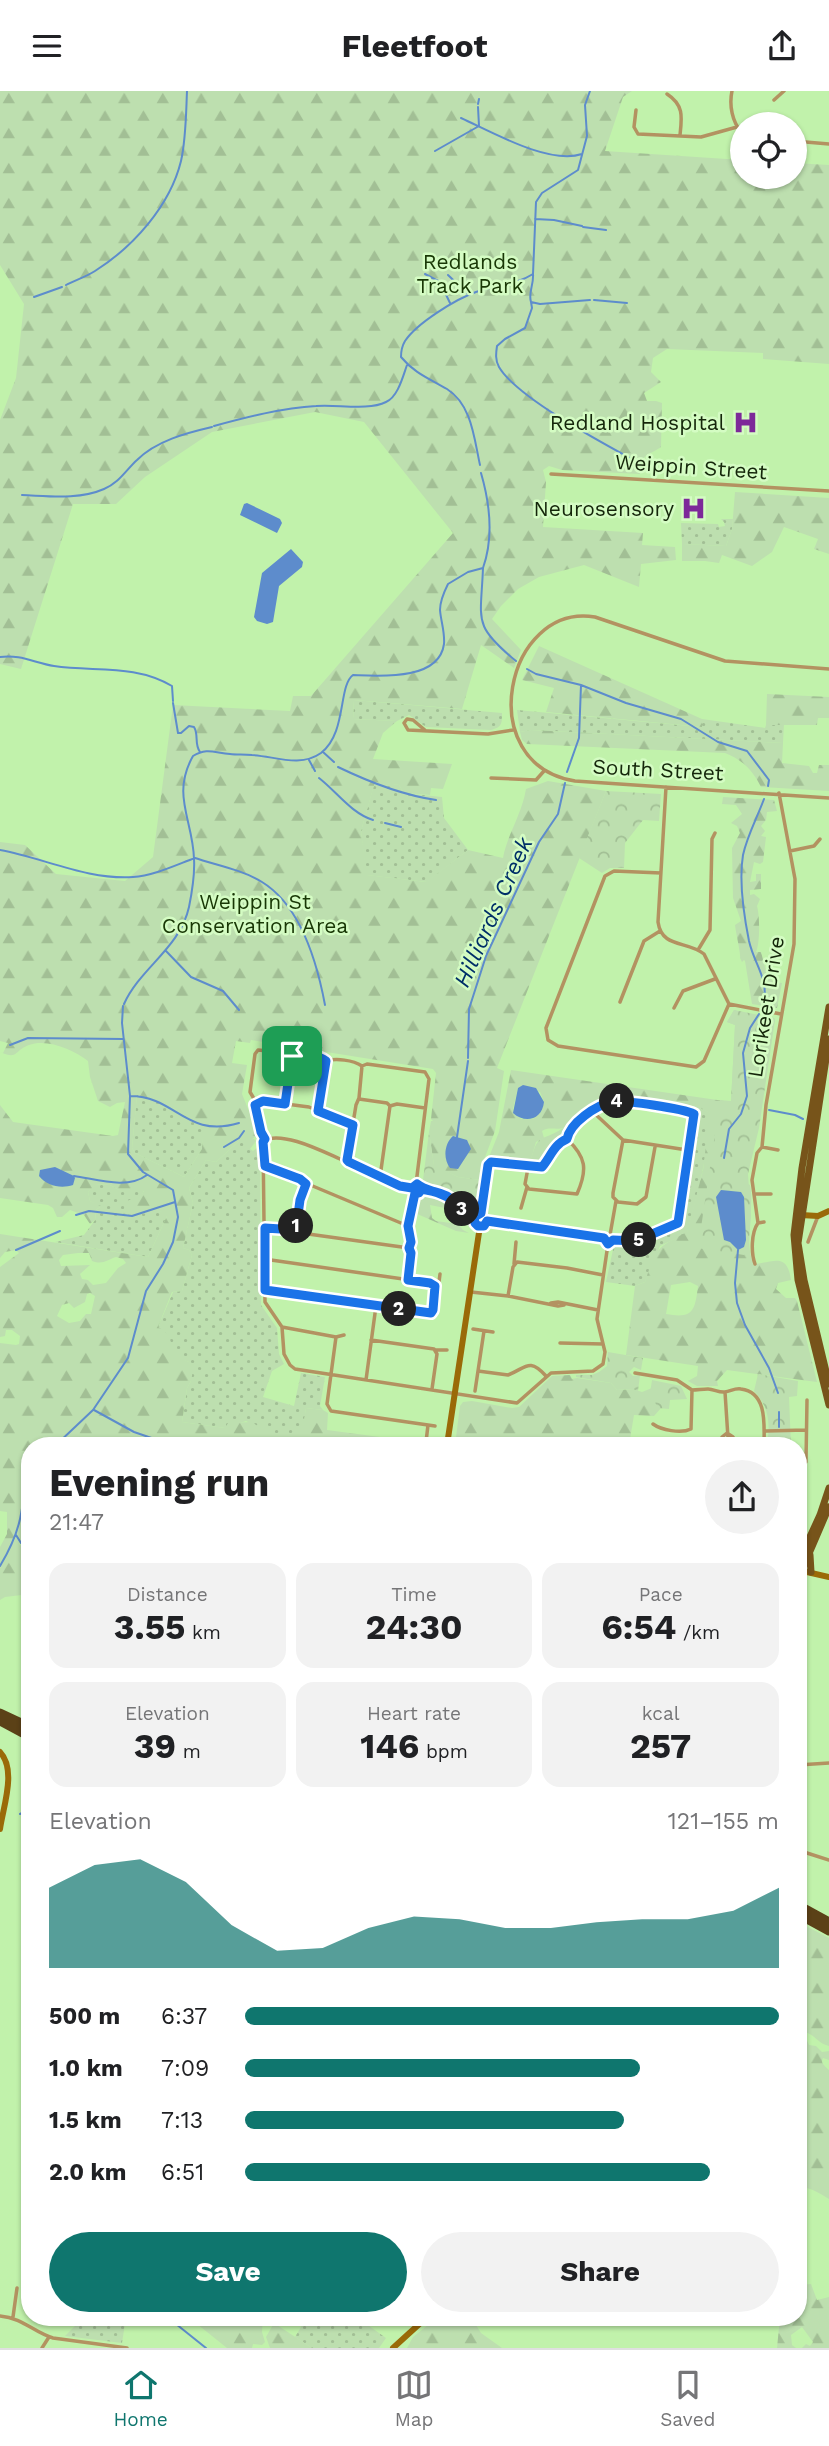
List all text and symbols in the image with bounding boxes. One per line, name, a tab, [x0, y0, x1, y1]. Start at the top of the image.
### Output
icon: menu	[28, 27, 66, 65]
text: Fleetfoot	[342, 27, 487, 65]
icon: share	[763, 27, 801, 65]
map controls	[730, 112, 807, 189]
button: locate	[730, 112, 807, 189]
park label: Redlands Track Park	[417, 249, 524, 298]
hospital icon: Redland Hospital	[731, 409, 759, 437]
place label: Redland Hospital	[550, 410, 726, 435]
street label: Weippin Street	[614, 449, 768, 484]
hospital icon: Neurosensory	[680, 495, 708, 523]
place label: Neurosensory	[534, 496, 674, 521]
street label: South Street	[592, 754, 724, 785]
water label: Hilliards Creek	[448, 832, 539, 991]
park label: Weippin St Conservation Area	[162, 889, 348, 938]
street label: Lorikeet Drive	[742, 935, 789, 1079]
pin	[262, 1026, 322, 1086]
icon: arrive	[273, 1037, 311, 1075]
pin: 4	[600, 1083, 634, 1119]
text: 4	[610, 1089, 623, 1112]
pin: 3	[444, 1191, 480, 1227]
text: 3	[456, 1197, 467, 1220]
pin: 1	[278, 1209, 314, 1243]
text: 1	[291, 1214, 300, 1237]
pin: 5	[622, 1223, 656, 1257]
text: 5	[633, 1228, 644, 1251]
pin: 2	[382, 1291, 416, 1327]
text: 2	[393, 1297, 404, 1320]
button: share	[705, 1460, 779, 1534]
text: Evening run	[49, 1461, 269, 1505]
text: 21:47	[49, 1509, 104, 1536]
text: Distance	[127, 1583, 208, 1606]
text: Time	[391, 1583, 437, 1606]
text: Pace	[639, 1583, 683, 1606]
text: 3.55	[114, 1606, 186, 1648]
text: 24:30	[366, 1606, 462, 1648]
text: 6:54	[601, 1606, 676, 1648]
text: km	[186, 1621, 221, 1644]
text: /km	[676, 1621, 720, 1644]
text: Elevation	[125, 1702, 210, 1725]
text: Heart rate	[367, 1702, 461, 1725]
text: kcal	[642, 1702, 679, 1725]
text: 39	[134, 1725, 176, 1767]
text: 146	[360, 1725, 419, 1767]
text: 257	[630, 1725, 691, 1767]
text: m	[176, 1740, 201, 1763]
text: bpm	[419, 1740, 468, 1763]
text: Elevation	[49, 1808, 152, 1835]
text: 121–155 m	[668, 1808, 779, 1835]
text: 500 m	[49, 2003, 120, 2030]
text: 6:37	[161, 2003, 207, 2030]
text: 1.0 km	[49, 2055, 123, 2082]
text: 7:09	[161, 2055, 209, 2082]
text: 1.5 km	[49, 2107, 122, 2134]
text: 7:13	[161, 2107, 203, 2134]
text: 2.0 km	[49, 2159, 127, 2186]
text: 6:51	[161, 2159, 204, 2186]
button: Save	[49, 2232, 407, 2312]
button: Share	[421, 2232, 779, 2312]
tab: Home	[113, 2366, 168, 2431]
tab: Map	[395, 2366, 433, 2431]
tab: Saved	[660, 2366, 716, 2431]

